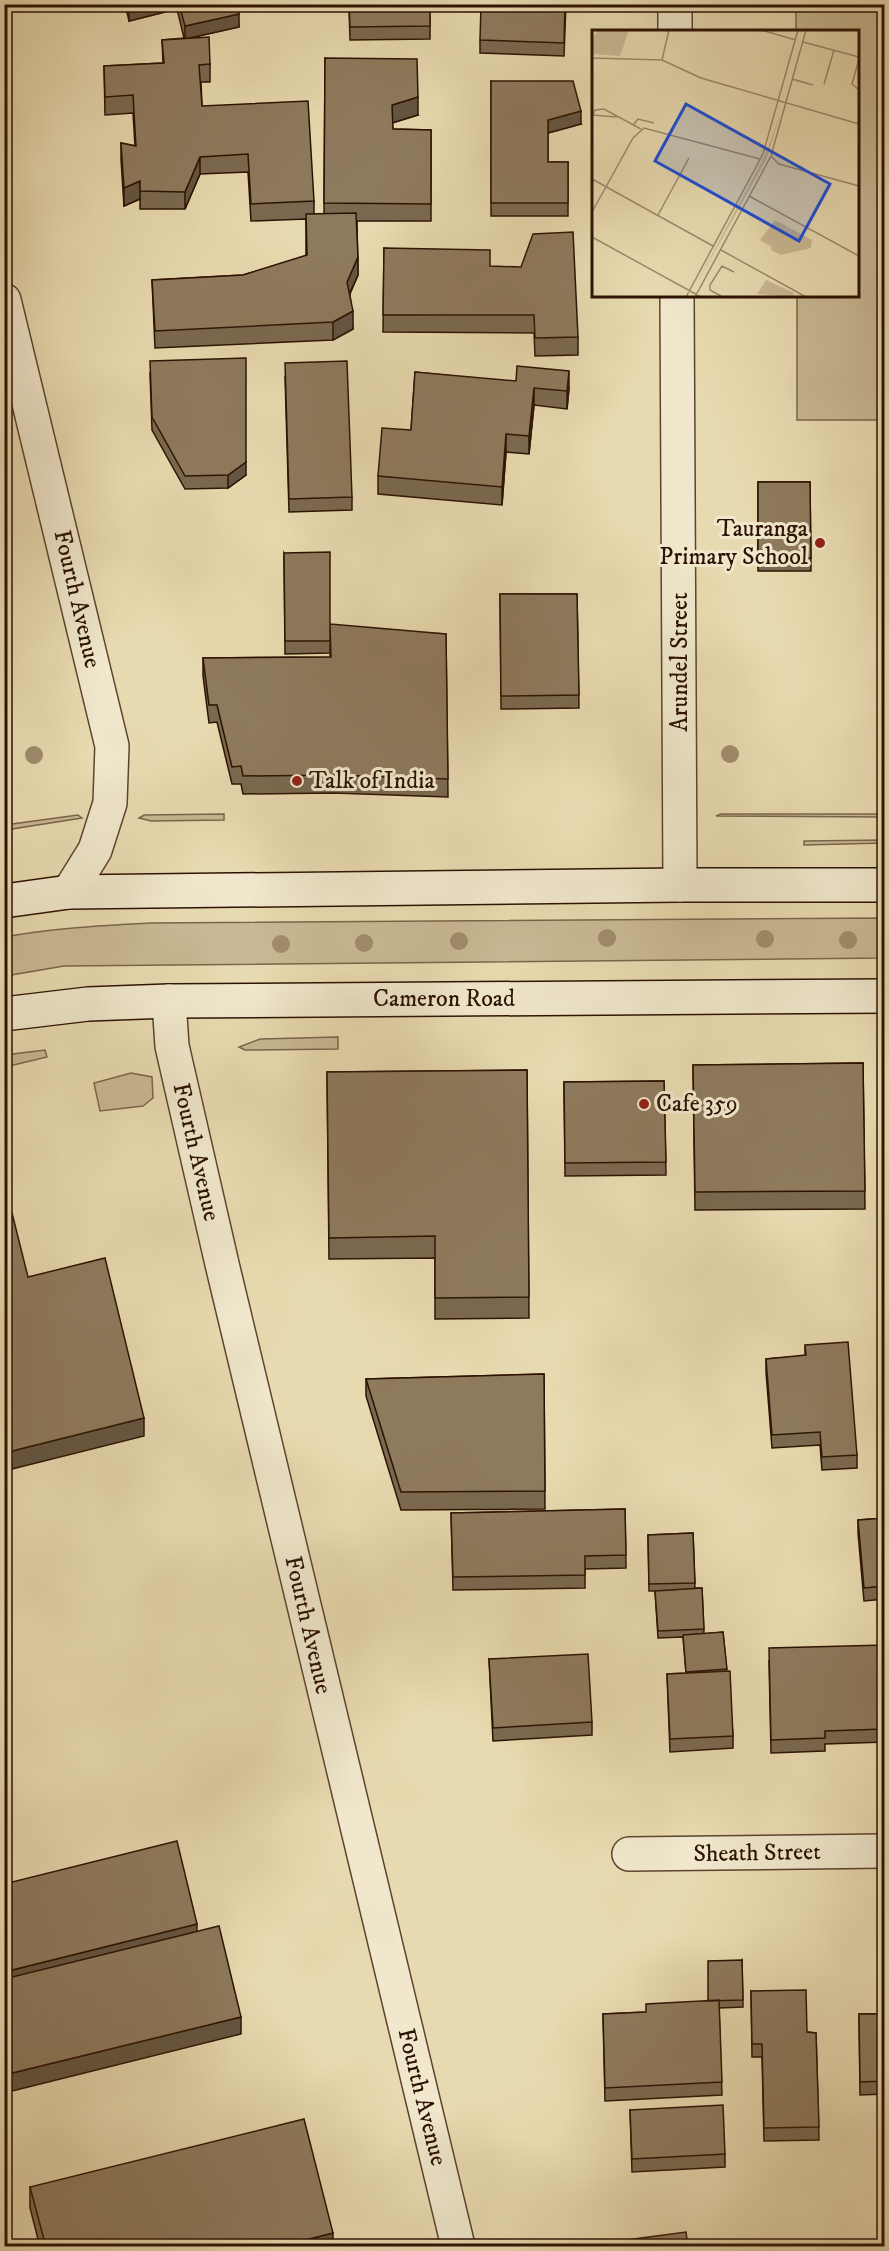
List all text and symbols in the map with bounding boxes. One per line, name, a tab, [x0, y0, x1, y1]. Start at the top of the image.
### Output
inset map	[592, 30, 859, 297]
place label: Tauranga Primary School	[659, 514, 809, 572]
street label: Fourth Avenue	[47, 527, 107, 671]
marker: Tauranga Primary School	[813, 536, 827, 550]
street label: Arundel Street	[665, 592, 695, 732]
place label: Talk of India	[309, 766, 435, 796]
marker: Talk of India	[290, 774, 304, 788]
street label: Cameron Road	[373, 984, 515, 1014]
street label: Fourth Avenue	[166, 1080, 226, 1224]
place label: Cafe 359	[656, 1089, 738, 1119]
marker: Cafe 359	[637, 1097, 651, 1111]
street label: Fourth Avenue	[278, 1553, 338, 1697]
street label: Sheath Street	[693, 1837, 821, 1869]
street label: Fourth Avenue	[390, 2025, 454, 2169]

